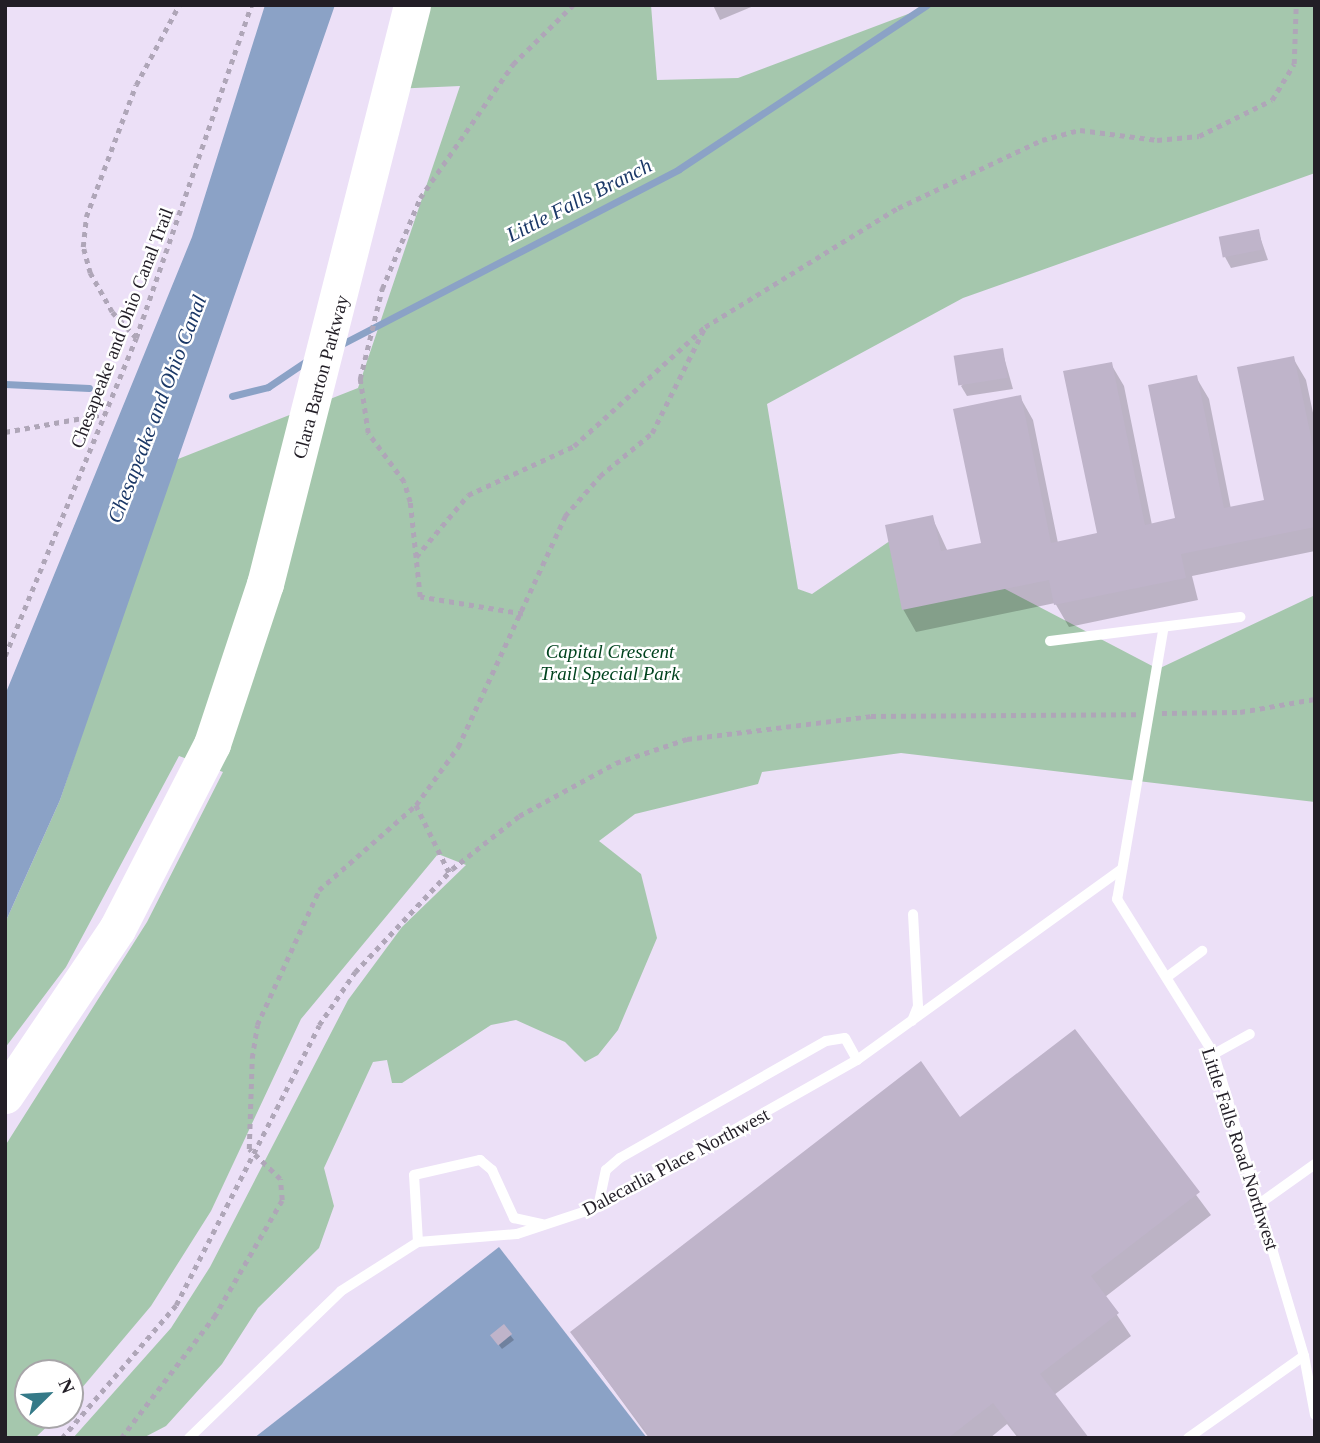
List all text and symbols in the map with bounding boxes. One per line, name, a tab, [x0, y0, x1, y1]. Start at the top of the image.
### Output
water label: Little Falls Branch	[502, 152, 656, 248]
street label: Chesapeake and Ohio Canal Trail	[66, 205, 178, 451]
water label: Chesapeake and Ohio Canal	[102, 291, 212, 527]
street label: Clara Barton Parkway	[288, 293, 354, 461]
park label: Capital Crescent Trail Special Park	[540, 641, 680, 685]
street label: Little Falls Road Northwest	[1196, 1045, 1284, 1253]
street label: Dalecarlia Place Northwest	[579, 1103, 773, 1221]
north arrow	[14, 1359, 84, 1429]
text: N	[54, 1376, 79, 1397]

